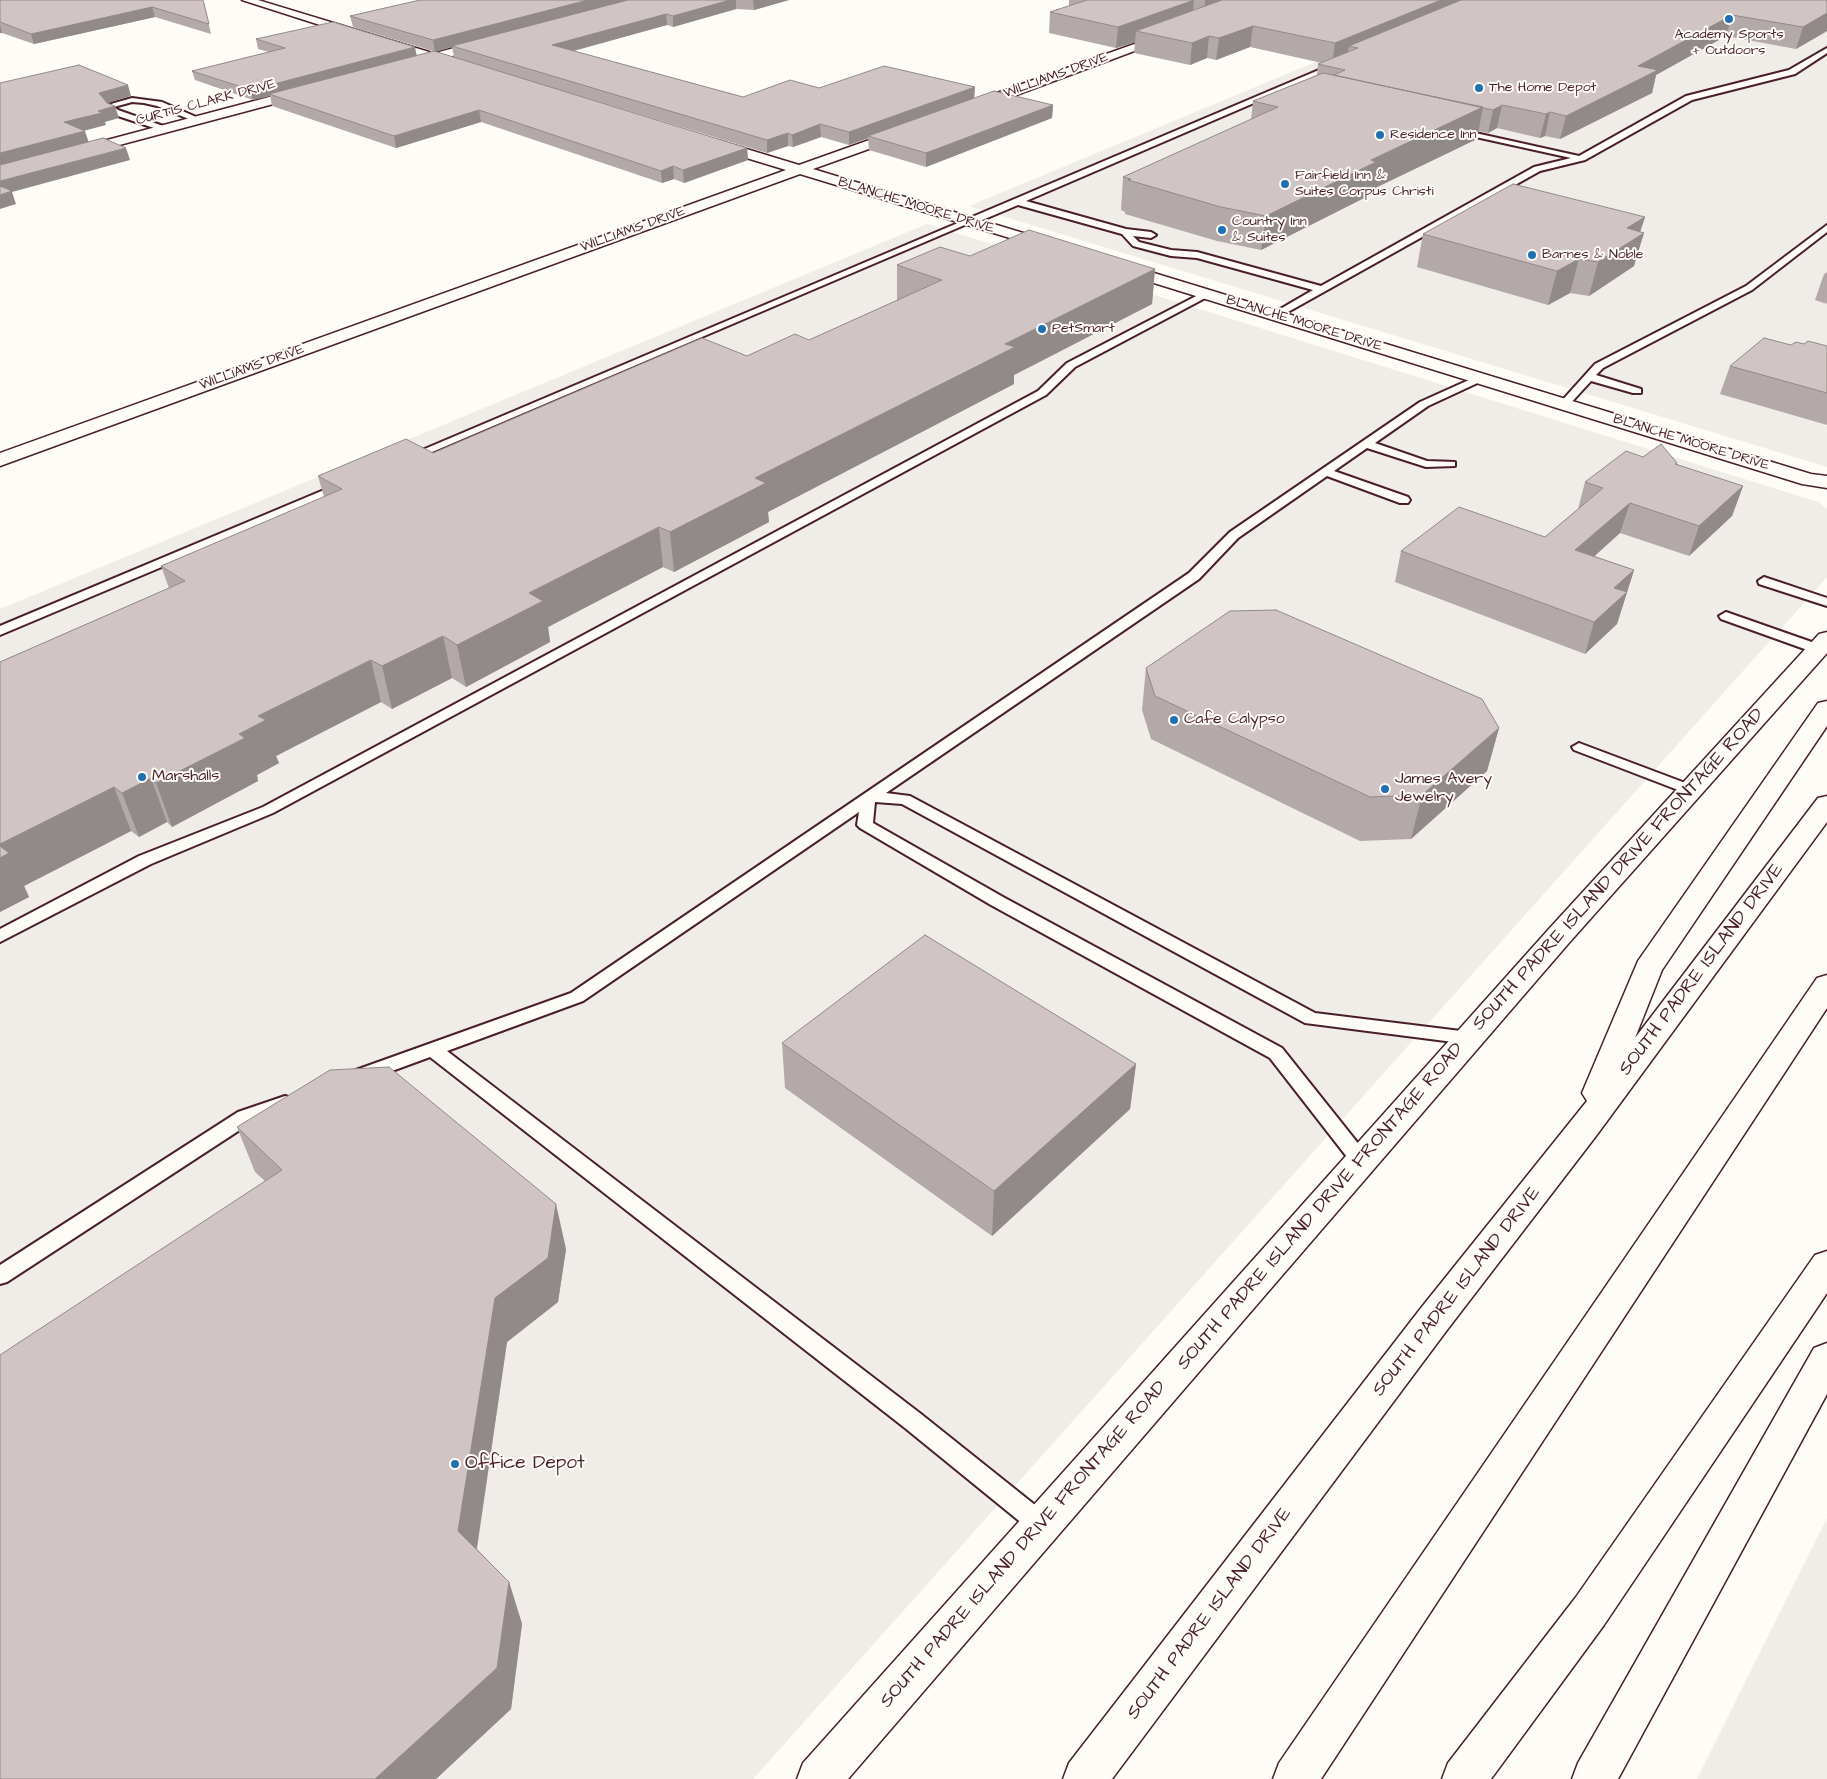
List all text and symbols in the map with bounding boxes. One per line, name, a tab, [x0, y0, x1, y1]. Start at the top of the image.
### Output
marker: Academy Sports + Outdoors	[1723, 13, 1735, 25]
place label: Academy Sports + Outdoors	[1675, 27, 1783, 59]
street label: WILLIAMS DRIVE	[1001, 49, 1111, 103]
street label: CURTIS CLARK DRIVE	[134, 76, 278, 130]
place label: The Home Depot	[1489, 80, 1596, 96]
marker: The Home Depot	[1473, 82, 1485, 94]
place label: Residence Inn	[1390, 127, 1477, 143]
marker: Residence Inn	[1374, 129, 1386, 141]
place label: Fairfield Inn & Suites Corpus Christi	[1295, 168, 1434, 200]
street label: BLANCHE MOORE DRIVE	[836, 174, 996, 238]
marker: Fairfield Inn & Suites Corpus Christi	[1279, 178, 1291, 190]
street label: WILLIAMS DRIVE	[578, 203, 688, 257]
place label: Country Inn & Suites	[1232, 214, 1307, 246]
marker: Country Inn & Suites	[1216, 224, 1228, 236]
place label: Barnes & Noble	[1542, 247, 1643, 263]
marker: Barnes & Noble	[1526, 249, 1538, 261]
street label: BLANCHE MOORE DRIVE	[1224, 292, 1384, 356]
place label: PetSmart	[1052, 321, 1115, 337]
marker: PetSmart	[1036, 323, 1048, 335]
street label: WILLIAMS DRIVE	[197, 341, 307, 395]
street label: BLANCHE MOORE DRIVE	[1611, 411, 1771, 475]
street label: SOUTH PADRE ISLAND DRIVE FRONTAGE ROAD	[1468, 704, 1770, 1036]
place label: Cafe Calypso	[1184, 710, 1285, 730]
marker: Cafe Calypso	[1168, 714, 1180, 726]
place label: Marshalls	[152, 767, 219, 787]
place label: James Avery Jewelry	[1395, 770, 1492, 808]
marker: Marshalls	[136, 771, 148, 783]
marker: James Avery Jewelry	[1379, 783, 1391, 795]
street label: SOUTH PADRE ISLAND DRIVE	[1615, 859, 1789, 1081]
street label: SOUTH PADRE ISLAND DRIVE FRONTAGE ROAD	[1173, 1039, 1469, 1375]
street label: SOUTH PADRE ISLAND DRIVE	[1368, 1183, 1546, 1401]
street label: SOUTH PADRE ISLAND DRIVE FRONTAGE ROAD	[876, 1377, 1172, 1713]
place label: Office Depot	[465, 1453, 585, 1475]
marker: Office Depot	[449, 1458, 461, 1470]
street label: SOUTH PADRE ISLAND DRIVE	[1123, 1503, 1297, 1725]

